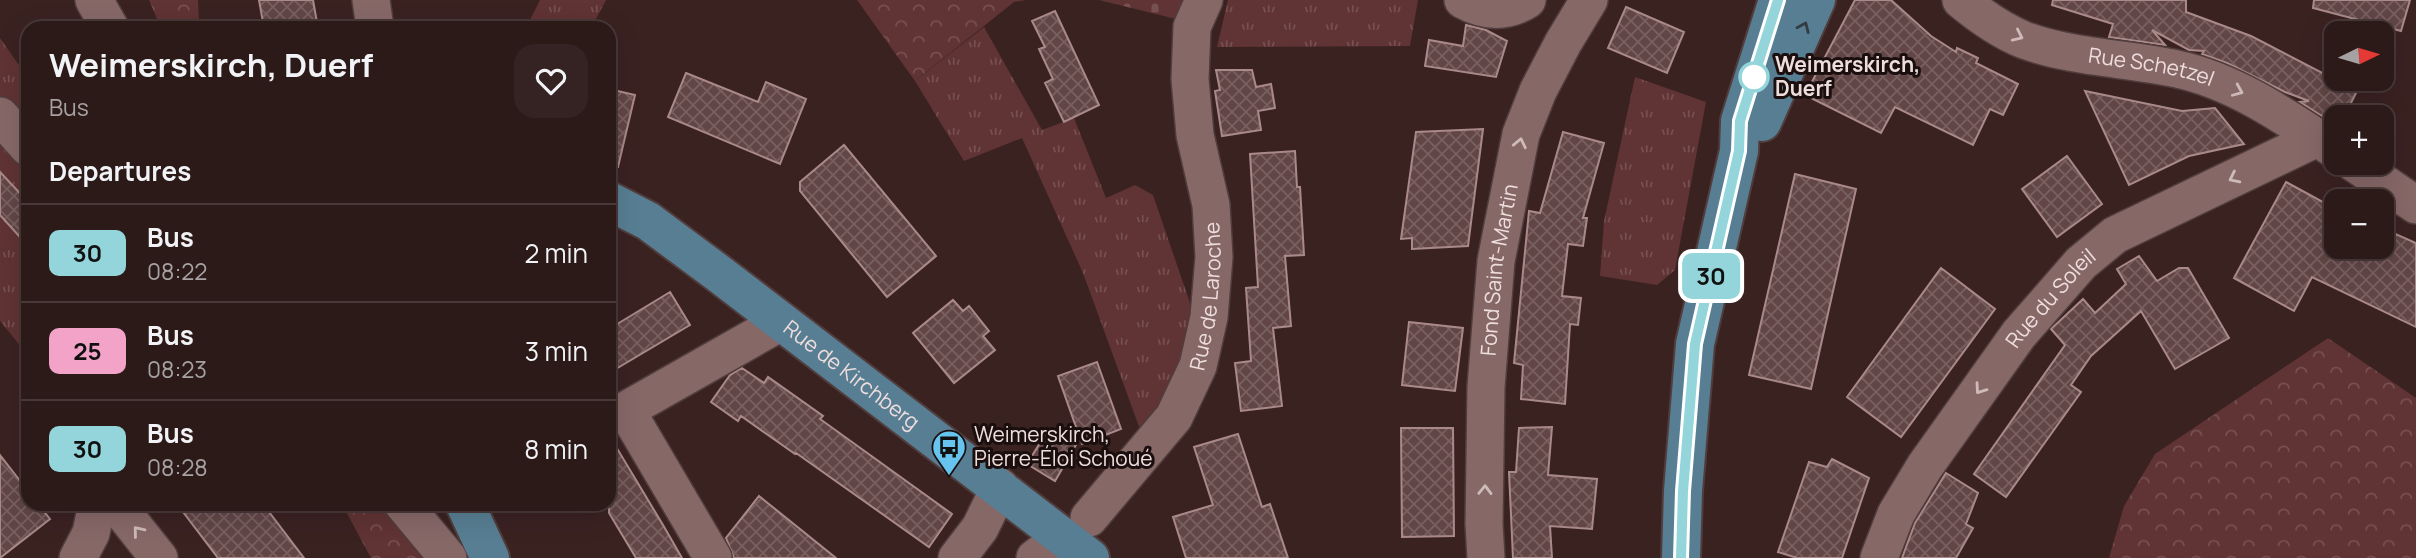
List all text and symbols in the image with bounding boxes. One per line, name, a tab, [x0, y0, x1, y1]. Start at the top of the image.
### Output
one-way arrow	[1796, 21, 1810, 34]
north arrow	[2324, 21, 2394, 91]
map controls	[2324, 21, 2394, 259]
one-way arrow	[2011, 28, 2023, 42]
street label: Rue Schetzel	[2087, 41, 2218, 92]
text: Weimerskirch, Duerf	[49, 42, 373, 87]
button: heart	[514, 44, 588, 118]
place label: Weimerskirch, Duerf	[1775, 50, 1920, 102]
marker: Weimerskirch, Duerf	[1739, 62, 1769, 92]
one-way arrow	[2230, 83, 2243, 97]
text: Bus	[49, 91, 89, 123]
button: +	[2324, 105, 2394, 175]
one-way arrow	[1511, 137, 1526, 149]
text: Departures	[49, 153, 191, 189]
one-way arrow	[2229, 170, 2241, 184]
street label: Fond Saint-Martin	[1474, 181, 1524, 357]
button: −	[2324, 189, 2394, 259]
text: Bus	[147, 219, 194, 255]
street label: Rue de Laroche	[1182, 221, 1227, 373]
text: 2 min	[524, 235, 588, 271]
text: 30	[73, 236, 102, 269]
street label: Rue du Soleil	[1999, 242, 2101, 353]
line badge: 30	[1680, 253, 1742, 299]
text: 08:22	[147, 255, 207, 287]
text: 30	[1696, 259, 1726, 292]
street label: Rue de Kirchberg	[778, 313, 926, 435]
text: Bus	[147, 317, 194, 353]
text: 3 min	[525, 333, 588, 369]
text: 25	[73, 334, 102, 367]
text: 08:23	[147, 353, 207, 385]
one-way arrow	[1976, 381, 1988, 394]
text: Bus	[147, 415, 194, 451]
place label: Weimerskirch, Pierre-Éloi Schoué	[974, 420, 1153, 472]
bus stop icon: Weimerskirch, Pierre-Éloi Schoué	[930, 428, 968, 477]
text: 8 min	[524, 431, 588, 467]
text: 30	[73, 432, 102, 465]
text: 08:28	[147, 451, 208, 483]
one-way arrow	[1477, 484, 1492, 495]
one-way arrow	[133, 526, 146, 539]

